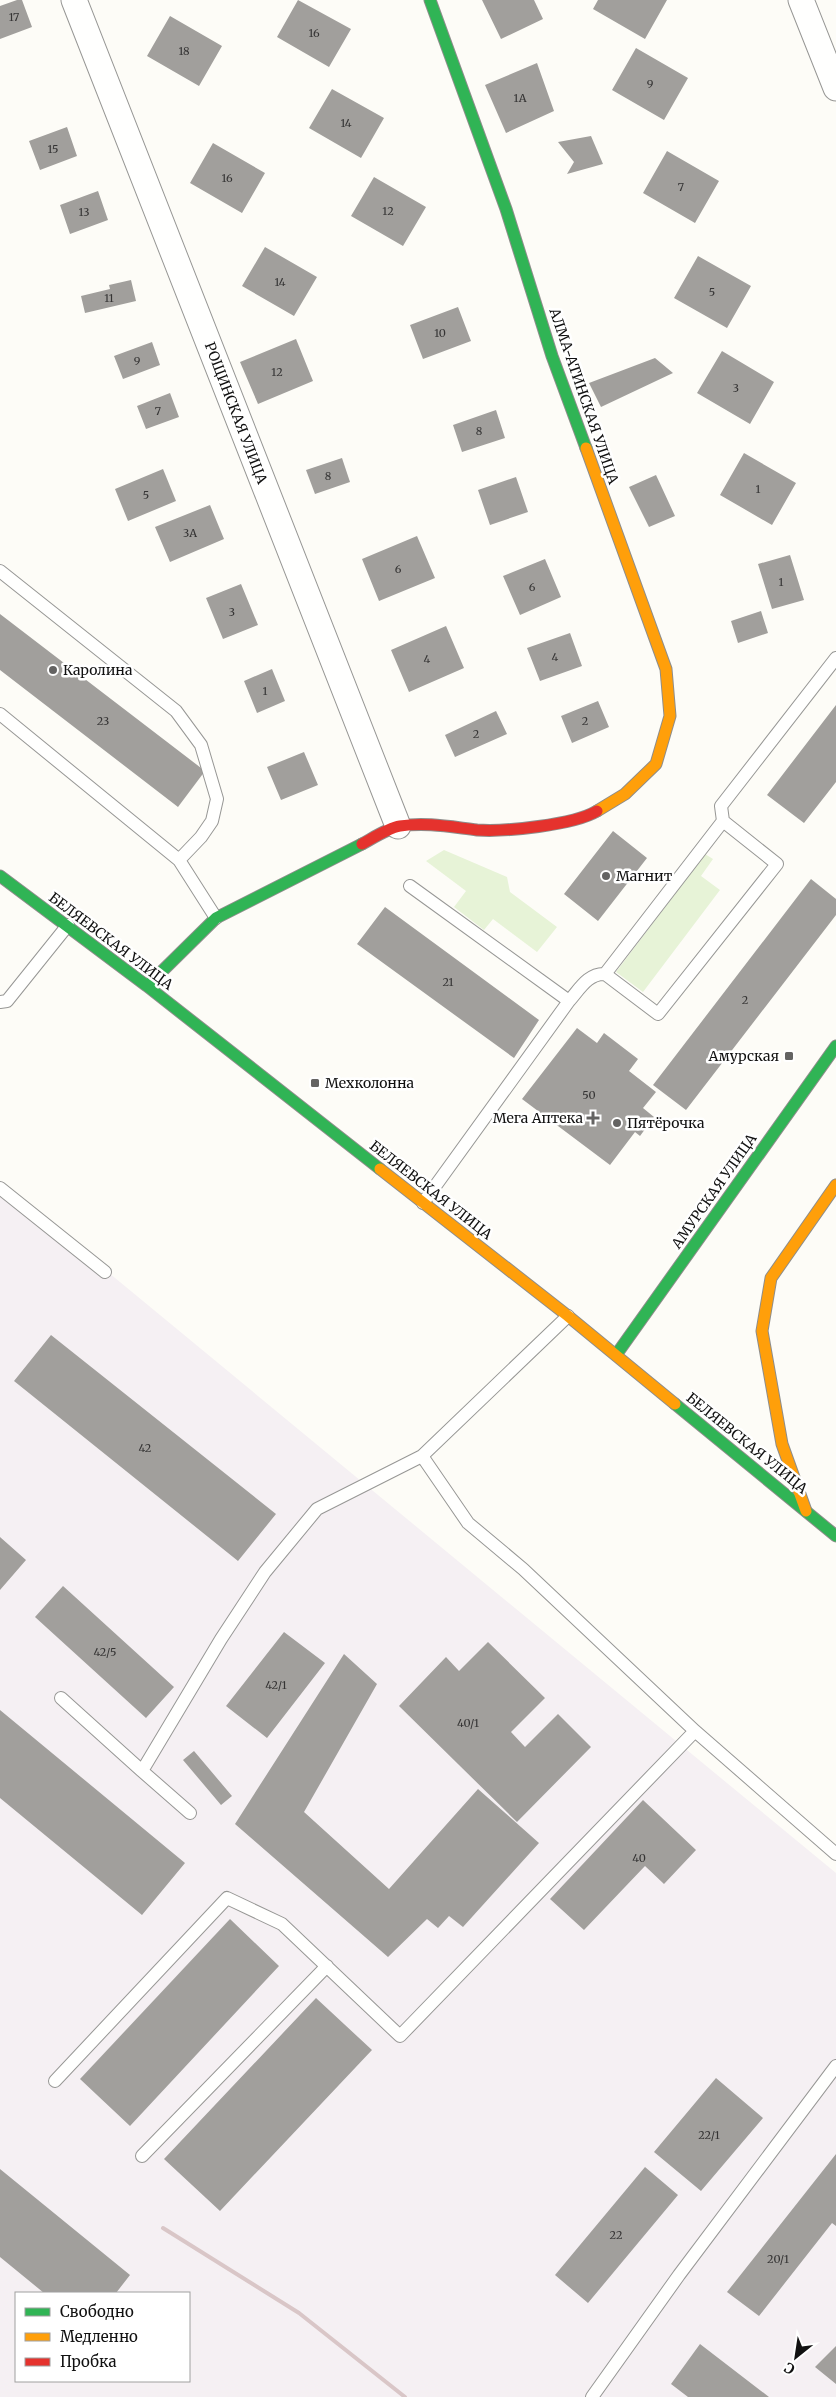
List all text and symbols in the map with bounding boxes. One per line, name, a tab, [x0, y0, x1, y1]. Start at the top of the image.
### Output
house number: 17	[9, 10, 19, 24]
house number: 16	[308, 26, 320, 40]
house number: 18	[178, 44, 190, 58]
house number: 9	[647, 77, 654, 91]
house number: 1А	[514, 91, 527, 105]
house number: 14	[340, 116, 352, 130]
house number: 15	[47, 142, 59, 156]
house number: 16	[221, 171, 233, 185]
house number: 7	[678, 180, 684, 194]
house number: 12	[382, 204, 394, 218]
house number: 13	[79, 205, 89, 219]
house number: 14	[274, 275, 286, 289]
house number: 5	[709, 285, 715, 299]
house number: 11	[104, 291, 114, 305]
street label: АЛМА-АТИНСКАЯ УЛИЦА	[545, 305, 623, 487]
house number: 10	[434, 326, 446, 340]
street label: РОЩИНСКАЯ УЛИЦА	[201, 340, 271, 487]
house number: 9	[134, 354, 141, 368]
house number: 12	[271, 365, 283, 379]
house number: 3	[733, 381, 739, 395]
house number: 7	[155, 404, 161, 418]
house number: 8	[476, 424, 483, 438]
house number: 8	[325, 469, 332, 483]
house number: 1	[756, 482, 761, 496]
house number: 5	[143, 488, 149, 502]
house number: 3А	[183, 526, 197, 540]
house number: 6	[395, 562, 402, 576]
house number: 1	[779, 575, 784, 589]
house number: 6	[529, 580, 536, 594]
house number: 3	[229, 605, 235, 619]
house number: 4	[552, 650, 559, 664]
house number: 4	[424, 652, 431, 666]
place label: Каролина	[63, 661, 133, 679]
marker: Каролина	[47, 664, 59, 676]
house number: 1	[263, 684, 268, 698]
house number: 23	[97, 714, 109, 728]
house number: 2	[582, 714, 588, 728]
house number: 2	[473, 727, 479, 741]
place label: Магнит	[616, 867, 673, 885]
marker: Магнит	[600, 870, 612, 882]
street label: БЕЛЯЕВСКАЯ УЛИЦА	[45, 888, 177, 994]
house number: 21	[442, 975, 454, 989]
house number: 2	[742, 993, 748, 1007]
place label: Амурская	[708, 1047, 779, 1065]
marker: Амурская	[783, 1050, 795, 1062]
place label: Мехколонна	[325, 1074, 415, 1092]
marker: Мехколонна	[309, 1077, 321, 1089]
house number: 50	[582, 1088, 596, 1102]
place label: Мега Аптека	[493, 1109, 583, 1127]
marker: Мега Аптека	[587, 1112, 599, 1124]
place label: Пятёрочка	[627, 1114, 705, 1132]
marker: Пятёрочка	[611, 1117, 623, 1129]
street label: АМУРСКАЯ УЛИЦА	[667, 1130, 761, 1253]
street label: БЕЛЯЕВСКАЯ УЛИЦА	[366, 1136, 496, 1244]
street label: БЕЛЯЕВСКАЯ УЛИЦА	[683, 1389, 811, 1498]
house number: 42	[139, 1441, 151, 1455]
house number: 42/5	[94, 1645, 116, 1659]
house number: 42/1	[265, 1678, 287, 1692]
house number: 40/1	[457, 1716, 479, 1730]
house number: 40	[632, 1851, 646, 1865]
house number: 22/1	[698, 2128, 720, 2142]
house number: 22	[610, 2228, 622, 2242]
house number: 20/1	[767, 2252, 789, 2266]
legend	[15, 2292, 190, 2382]
text: Свободно	[60, 2302, 134, 2321]
text: Медленно	[60, 2327, 138, 2346]
north arrow	[771, 2332, 821, 2382]
text: Пробка	[60, 2352, 117, 2371]
text: С	[781, 2358, 798, 2378]

